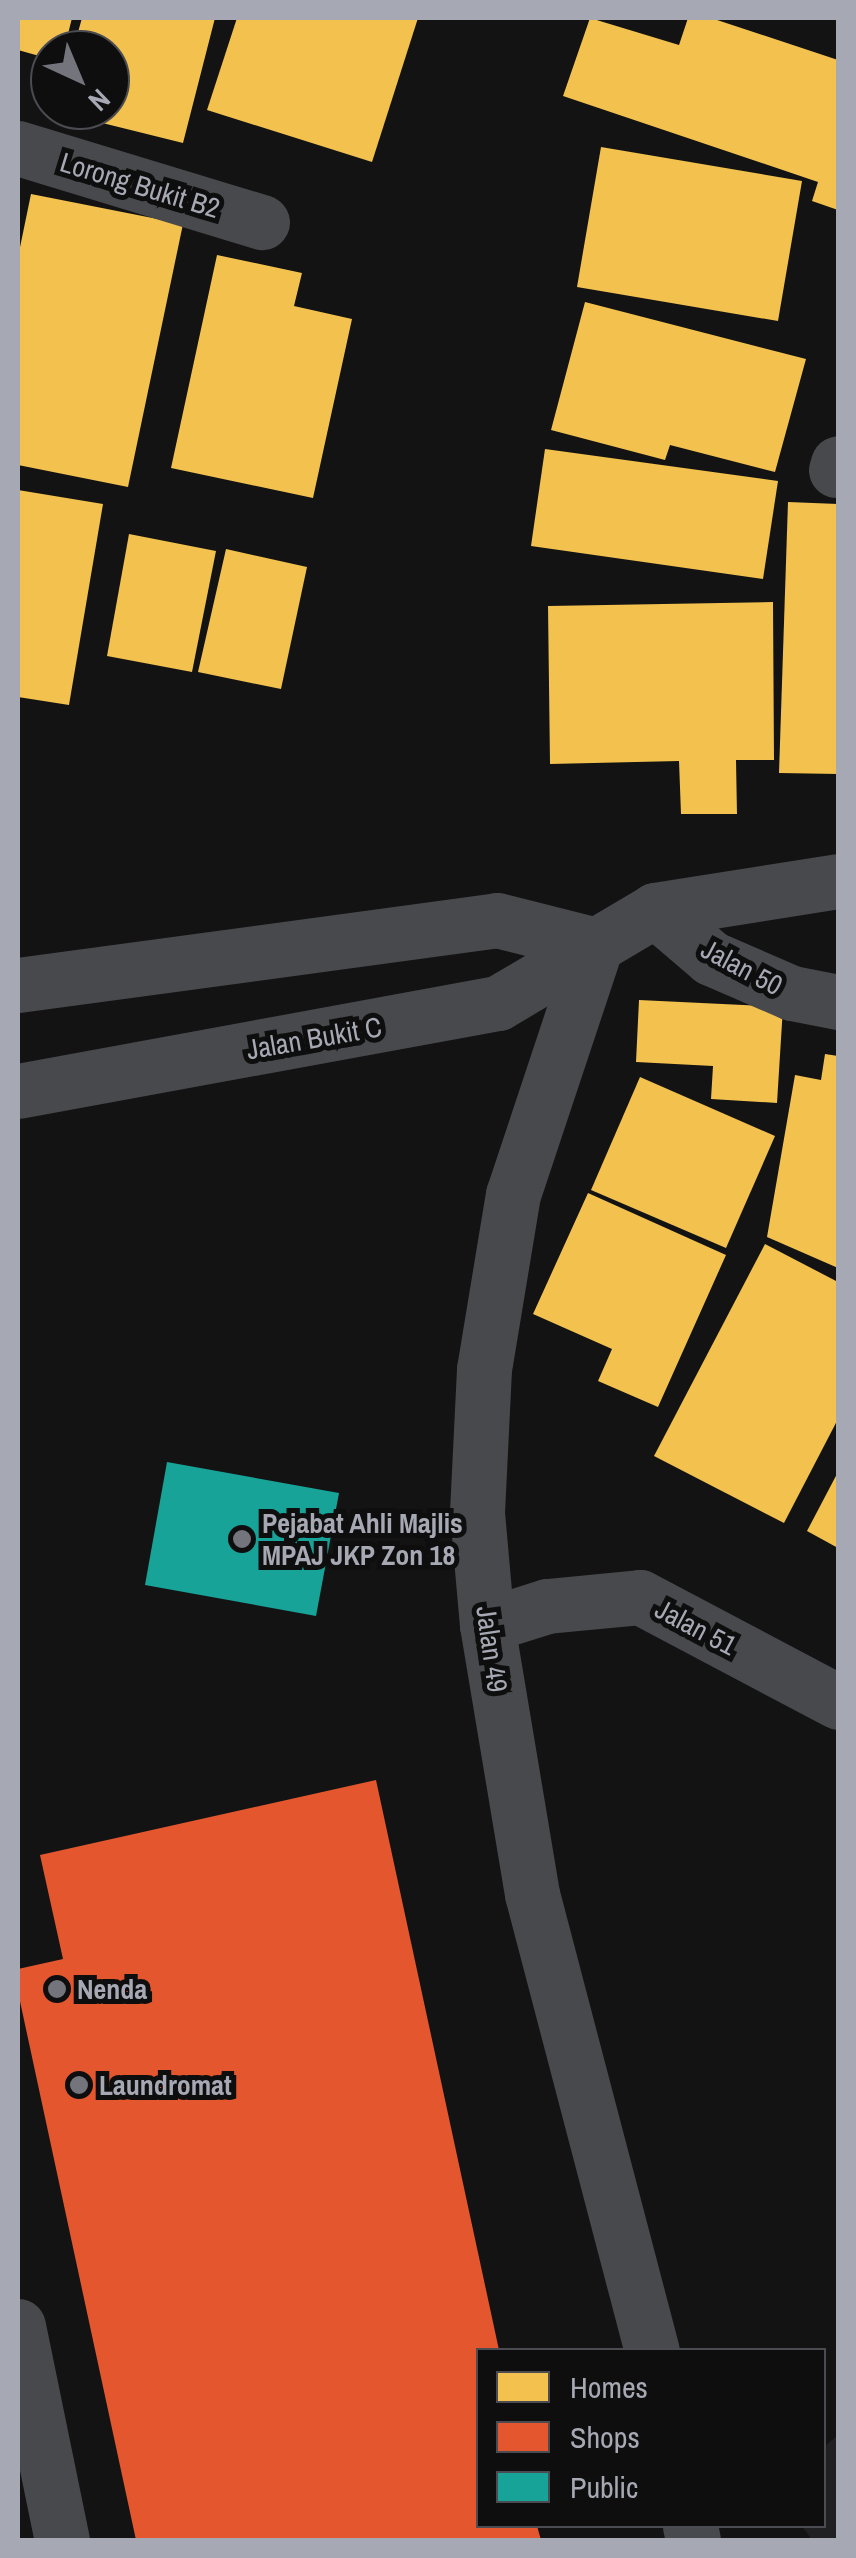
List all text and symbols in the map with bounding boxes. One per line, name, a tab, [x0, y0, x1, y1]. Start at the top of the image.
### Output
north arrow	[30, 30, 130, 130]
text: N	[80, 81, 119, 120]
street label: Lorong Bukit B2	[56, 145, 224, 225]
street label: Jalan 50	[696, 932, 788, 1002]
street label: Jalan Bukit C	[244, 1010, 384, 1066]
place label: Pejabat Ahli Majlis MPAJ JKP Zon 18	[262, 1506, 464, 1572]
marker: Pejabat Ahli Majlis MPAJ JKP Zon 18	[231, 1528, 253, 1550]
street label: Jalan 51	[650, 1592, 742, 1662]
street label: Jalan 49	[469, 1604, 515, 1694]
place label: Nenda	[77, 1972, 147, 2006]
marker: Nenda	[46, 1978, 68, 2000]
place label: Laundromat	[99, 2068, 232, 2102]
marker: Laundromat	[68, 2074, 90, 2096]
legend	[476, 2348, 826, 2528]
text: Homes	[570, 2367, 648, 2407]
text: Shops	[570, 2417, 640, 2457]
text: Public	[570, 2467, 638, 2507]

